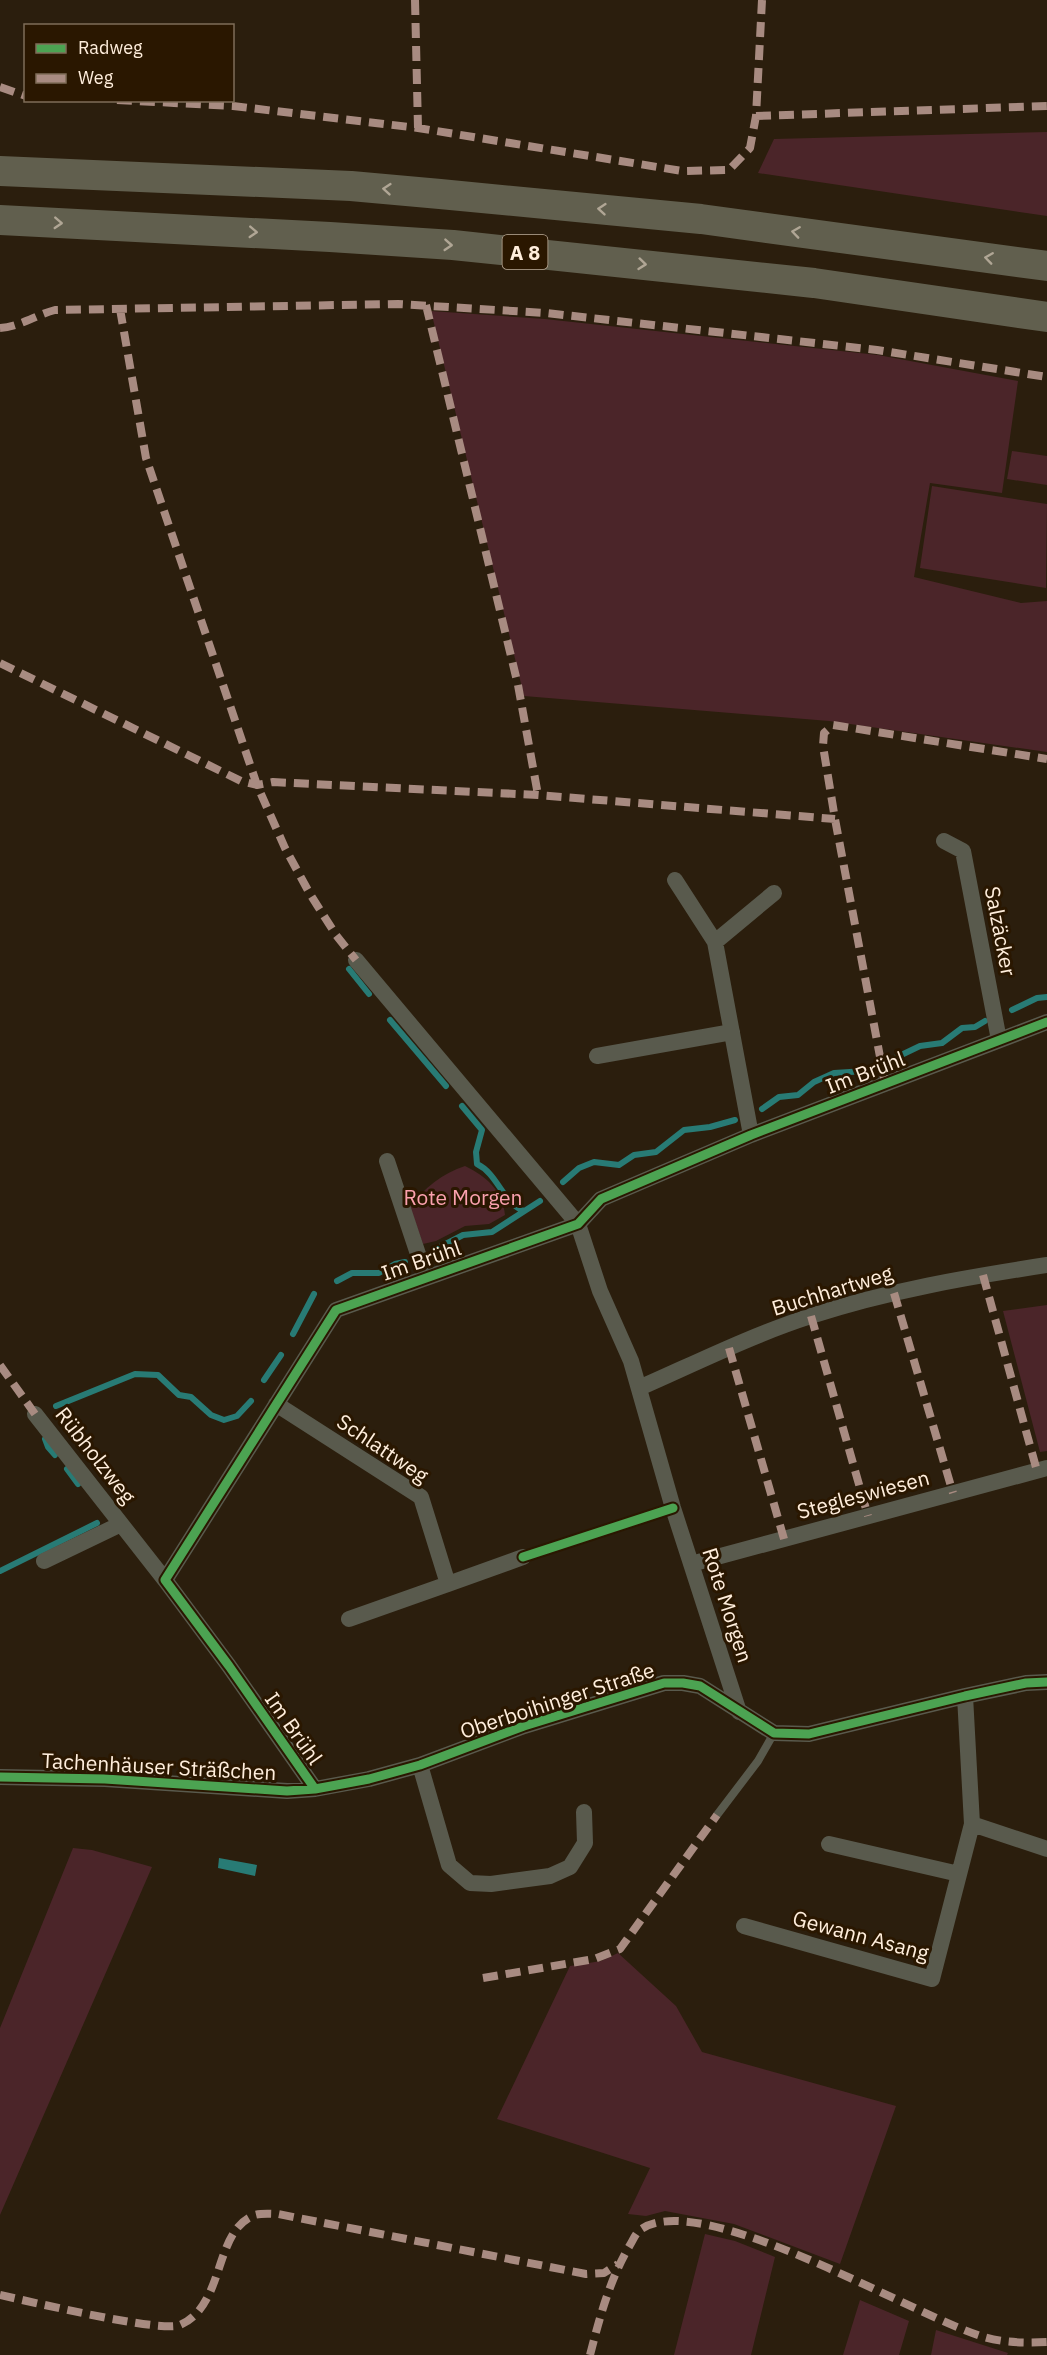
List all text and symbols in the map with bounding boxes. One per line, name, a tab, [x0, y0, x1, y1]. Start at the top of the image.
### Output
legend	[24, 24, 234, 102]
text: Radweg	[78, 36, 143, 59]
text: Weg	[78, 66, 114, 89]
one-way arrow	[383, 183, 392, 196]
one-way arrow	[598, 203, 607, 216]
one-way arrow	[54, 217, 63, 230]
one-way arrow	[249, 226, 258, 239]
one-way arrow	[791, 226, 800, 238]
road number: A 8	[502, 235, 548, 269]
one-way arrow	[443, 238, 452, 251]
one-way arrow	[984, 252, 994, 264]
one-way arrow	[637, 257, 646, 270]
street label: Salzäcker	[979, 884, 1023, 978]
street label: Im Brühl	[821, 1044, 909, 1100]
park label: Rote Morgen	[403, 1183, 523, 1211]
street label: Im Brühl	[377, 1233, 465, 1287]
street label: Buchhartweg	[768, 1258, 896, 1322]
street label: Rübholzweg	[49, 1401, 143, 1509]
street label: Schlattweg	[332, 1407, 434, 1489]
street label: Stegleswiesen	[794, 1463, 932, 1525]
street label: Rote Morgen	[696, 1544, 760, 1666]
street label: Oberboihinger Straße	[456, 1655, 658, 1745]
street label: Im Brühl	[259, 1686, 329, 1770]
street label: Tachenhäuser Sträßchen	[41, 1746, 277, 1786]
street label: Gewann Asang	[790, 1903, 932, 1967]

